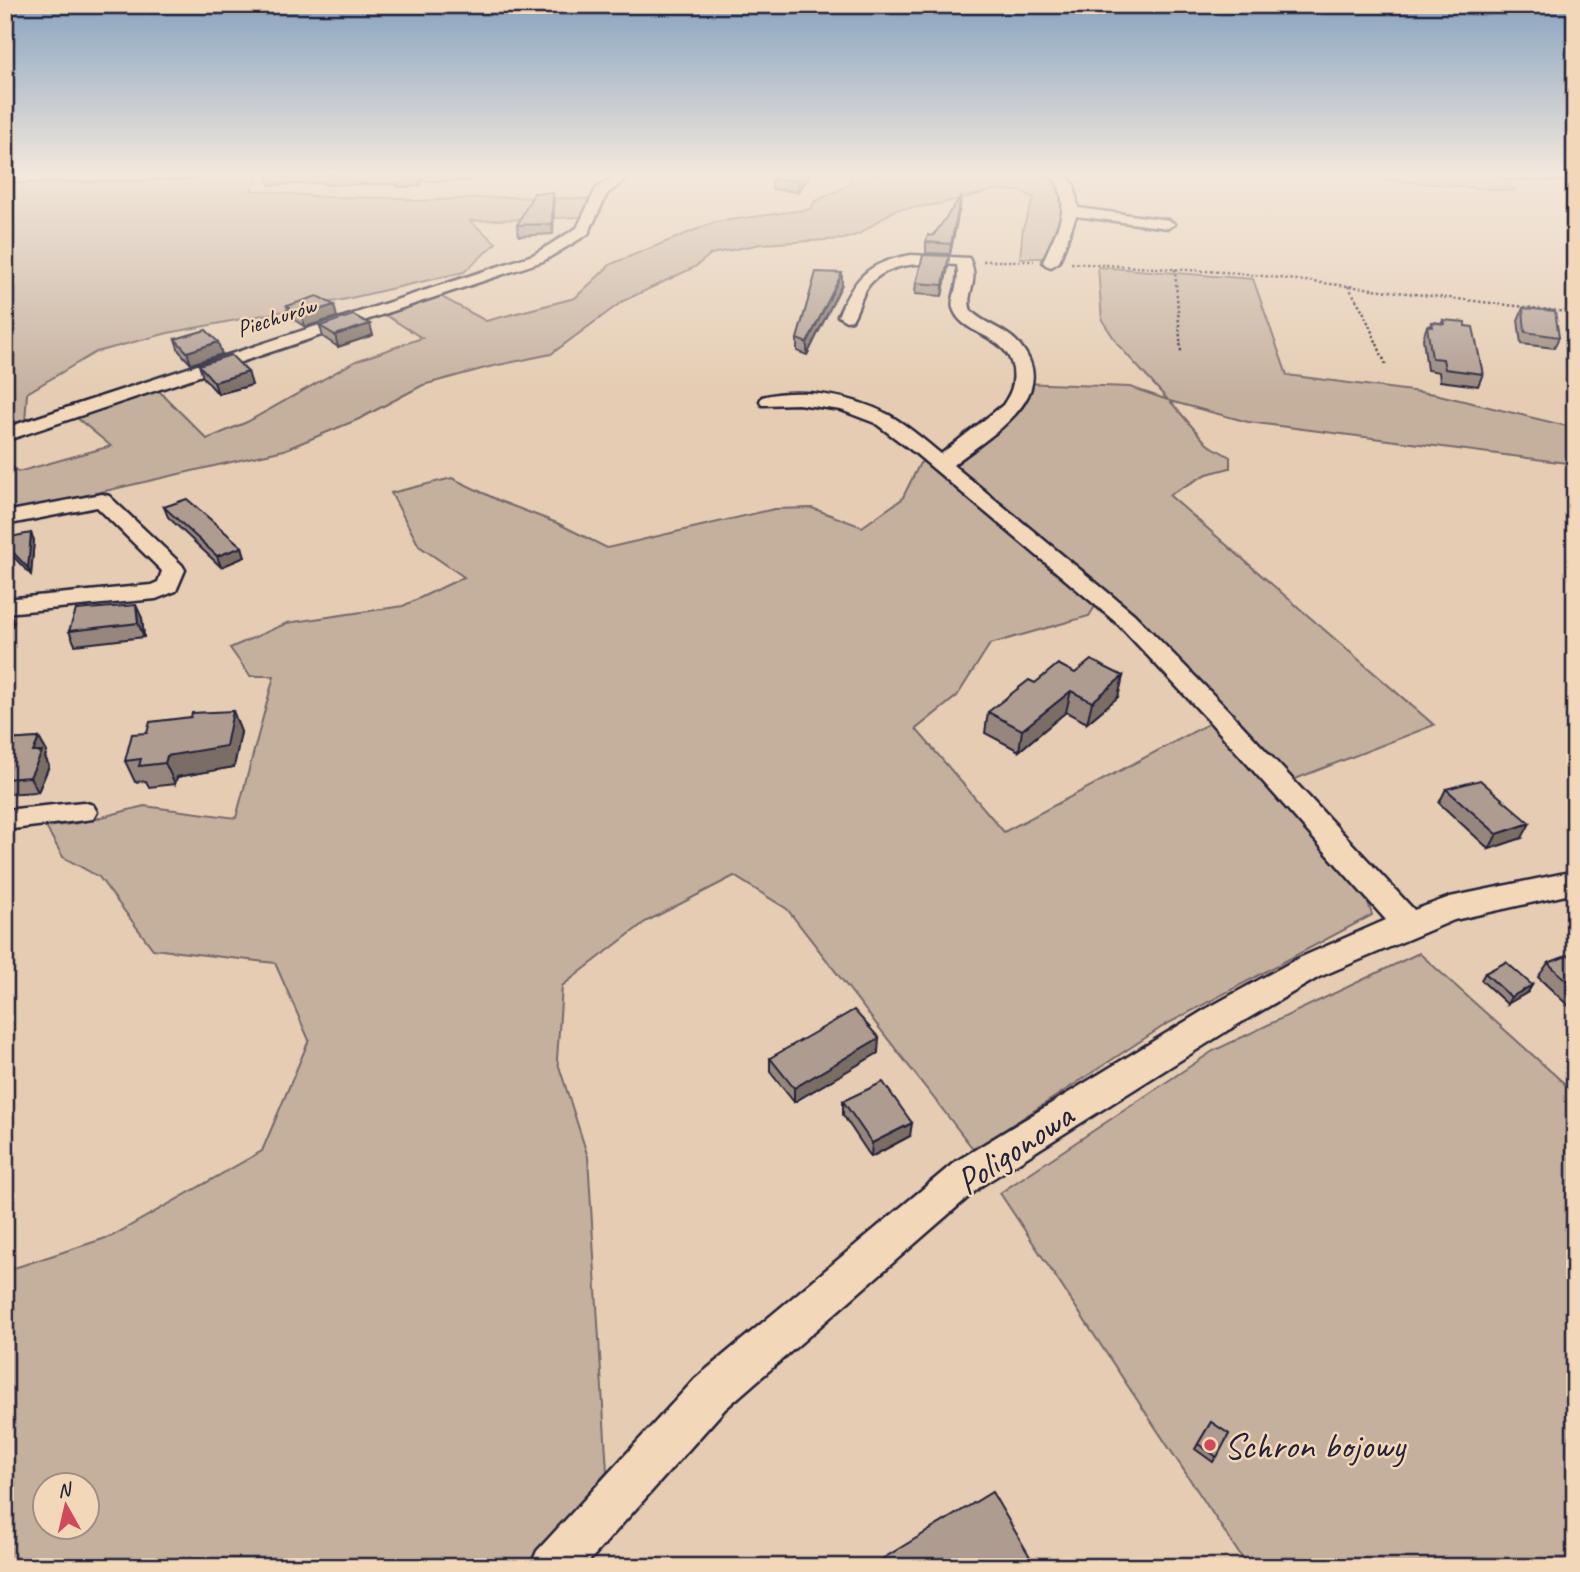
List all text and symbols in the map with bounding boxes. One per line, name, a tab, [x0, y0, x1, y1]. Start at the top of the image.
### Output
street label: Piechurów	[233, 290, 321, 344]
street label: Poligonowa	[947, 1091, 1084, 1205]
place label: Schron bojowy	[1224, 1422, 1407, 1469]
marker: Schron bojowy	[1202, 1437, 1218, 1453]
north arrow	[32, 1470, 102, 1540]
text: N	[56, 1477, 74, 1503]

